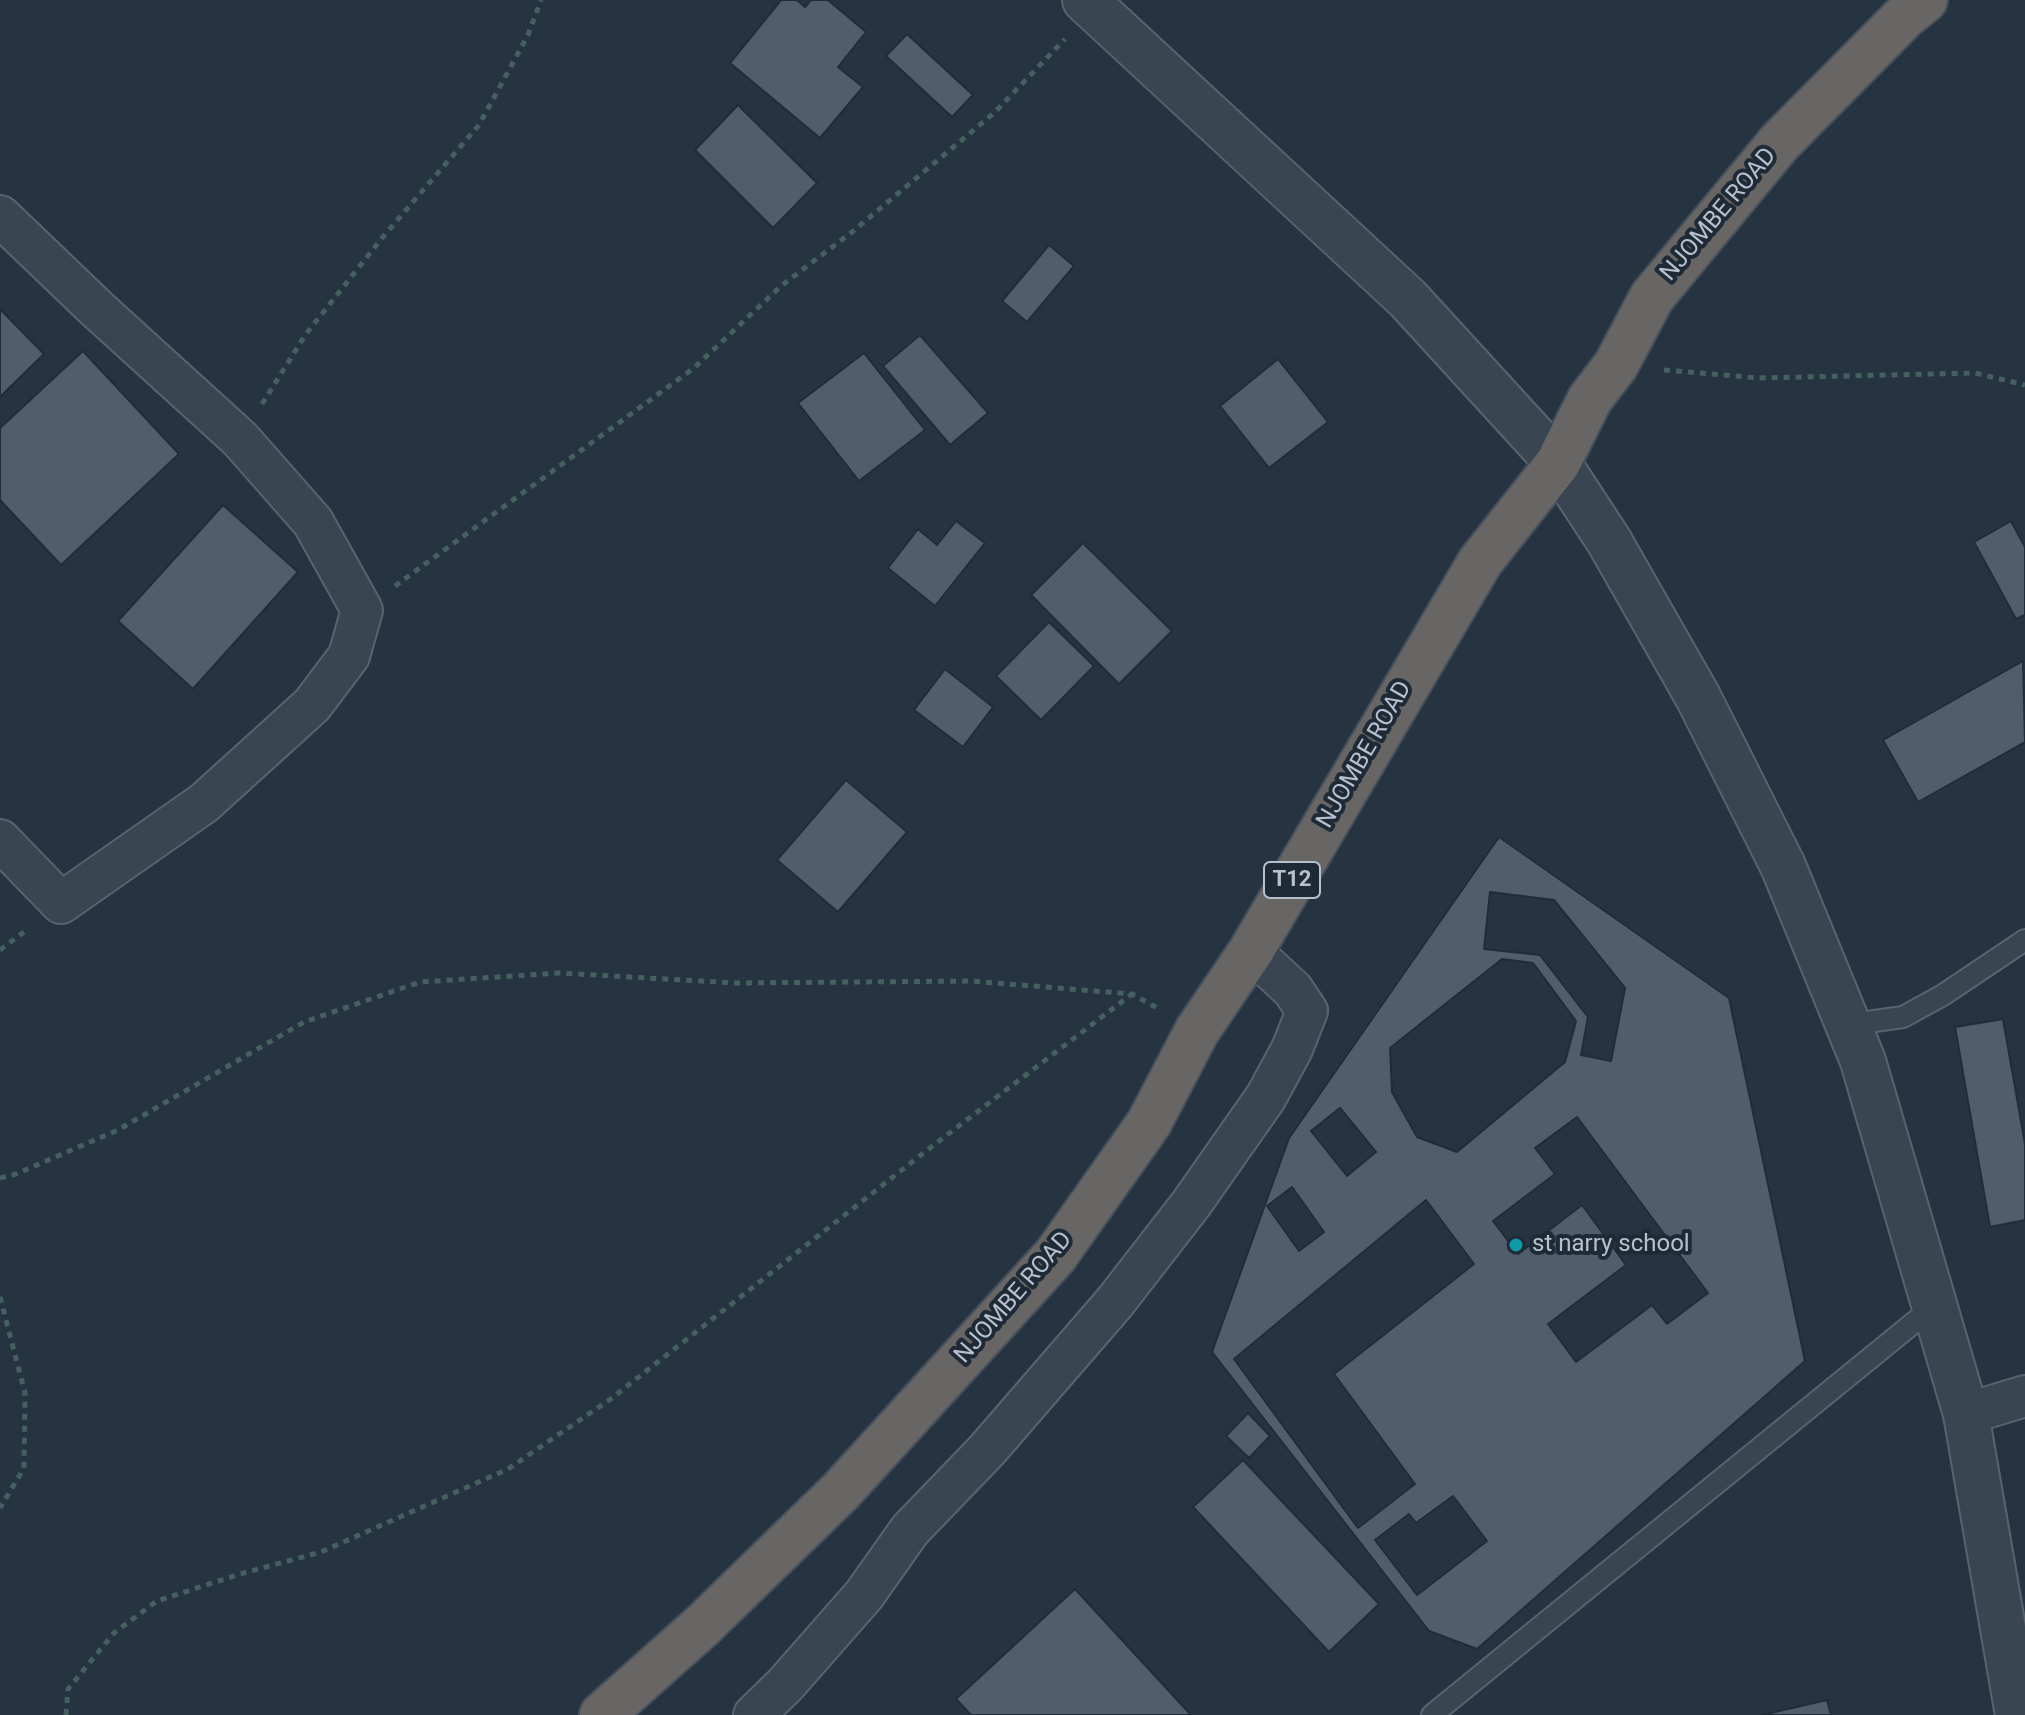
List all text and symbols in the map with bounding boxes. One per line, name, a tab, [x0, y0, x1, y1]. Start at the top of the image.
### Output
street label: NJOMBE ROAD	[1655, 143, 1783, 287]
street label: NJOMBE ROAD	[1311, 676, 1419, 834]
road number: T12	[1264, 862, 1320, 898]
street label: NJOMBE ROAD	[949, 1226, 1079, 1370]
place label: st narry school	[1532, 1231, 1690, 1259]
marker: st narry school	[1507, 1236, 1525, 1254]

